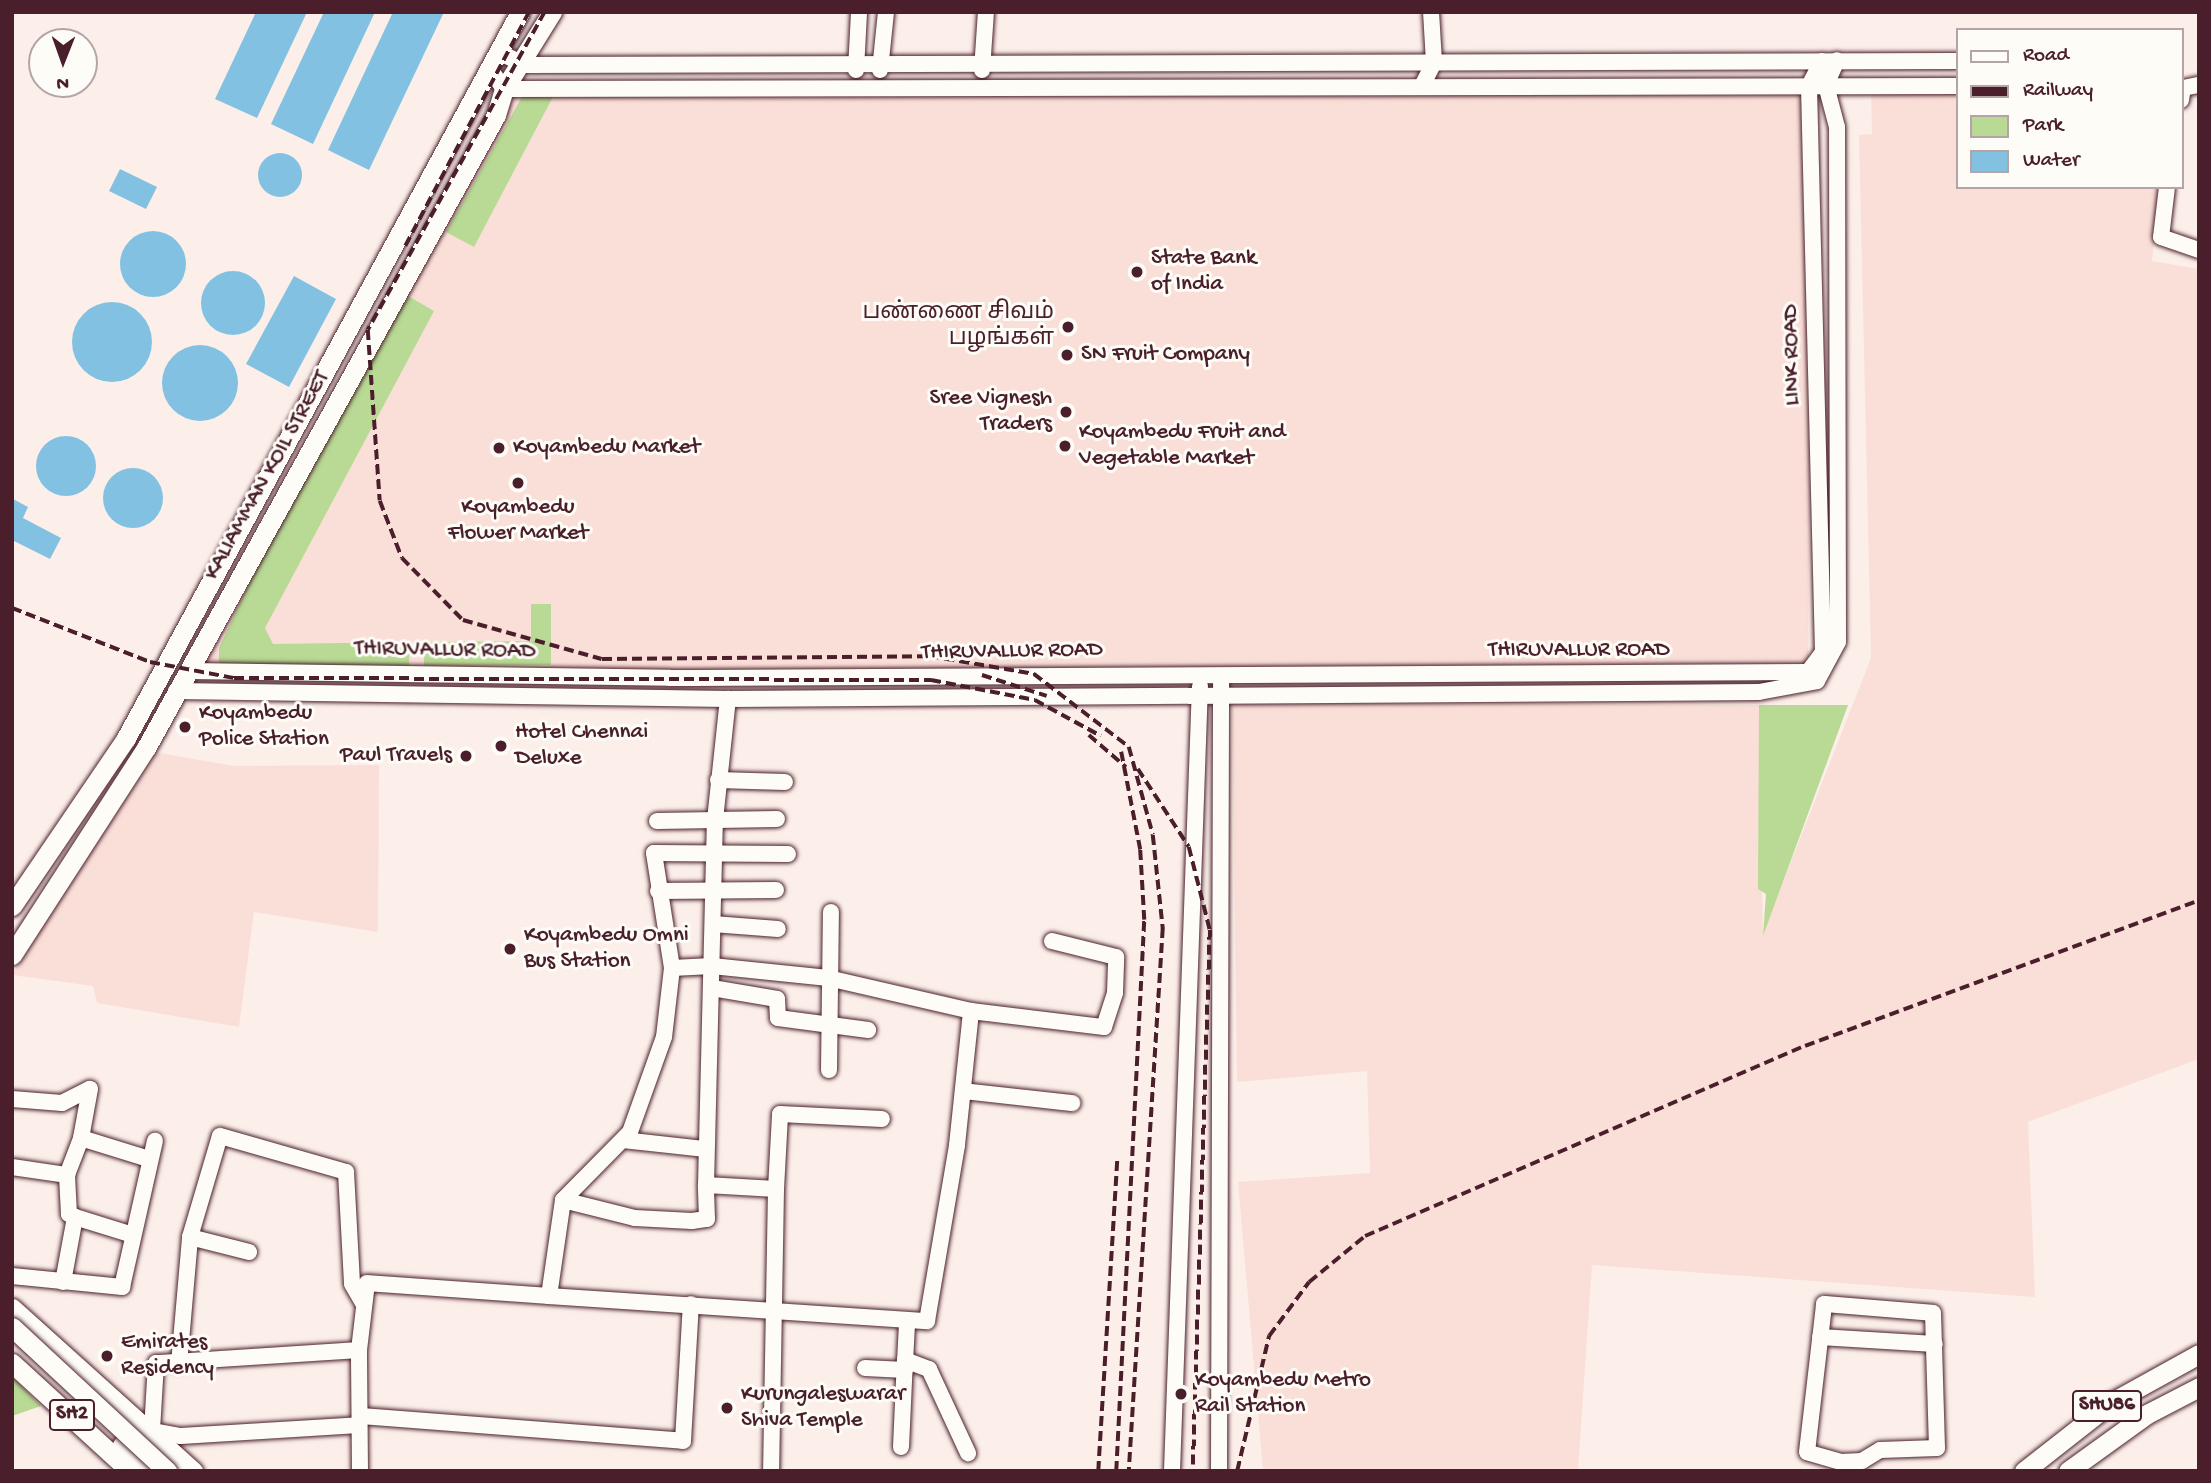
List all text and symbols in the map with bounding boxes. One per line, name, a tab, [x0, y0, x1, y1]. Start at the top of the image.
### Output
north arrow	[28, 28, 98, 98]
legend	[1955, 28, 2183, 189]
text: Road	[2023, 44, 2069, 69]
text: N	[56, 71, 69, 94]
text: Railway	[2023, 79, 2093, 104]
text: Park	[2023, 114, 2063, 139]
text: Water	[2023, 149, 2079, 174]
place label: State Bank of India	[1151, 245, 1256, 299]
marker: State Bank of India	[1129, 264, 1145, 280]
place label: பண்ணை சிவம் பழங்கள்	[862, 300, 1054, 354]
street label: LINK ROAD	[1778, 304, 1808, 406]
marker: பண்ணை சிவம் பழங்கள்	[1060, 319, 1076, 335]
place label: SN Fruit Company	[1081, 341, 1250, 369]
marker: SN Fruit Company	[1059, 347, 1075, 363]
street label: KALIAMMAN KOIL STREET	[199, 367, 337, 585]
place label: Sree Vignesh Traders	[930, 385, 1052, 439]
marker: Sree Vignesh Traders	[1058, 404, 1074, 420]
place label: Koyambedu Fruit and Vegetable Market	[1079, 419, 1285, 473]
place label: Koyambedu Market	[513, 434, 700, 462]
marker: Koyambedu Fruit and Vegetable Market	[1057, 438, 1073, 454]
marker: Koyambedu Market	[491, 440, 507, 456]
marker: Koyambedu Flower Market	[510, 475, 526, 491]
place label: Koyambedu Flower Market	[448, 494, 588, 548]
street label: THIRUVALLUR ROAD	[354, 636, 536, 666]
street label: THIRUVALLUR ROAD	[921, 637, 1103, 667]
street label: THIRUVALLUR ROAD	[1488, 637, 1670, 665]
place label: Koyambedu Police Station	[199, 700, 329, 754]
marker: Koyambedu Police Station	[177, 719, 193, 735]
place label: Hotel Chennai Deluxe	[515, 719, 648, 773]
marker: Hotel Chennai Deluxe	[493, 738, 509, 754]
place label: Paul Travels	[340, 742, 452, 770]
marker: Paul Travels	[458, 748, 474, 764]
place label: Koyambedu Omni Bus Station	[524, 922, 689, 976]
marker: Koyambedu Omni Bus Station	[502, 941, 518, 957]
place label: Emirates Residency	[121, 1329, 214, 1383]
marker: Emirates Residency	[99, 1348, 115, 1364]
place label: Koyambedu Metro Rail Station	[1195, 1367, 1371, 1421]
place label: Kurungaleswarar Shiva Temple	[741, 1381, 905, 1435]
marker: Koyambedu Metro Rail Station	[1173, 1386, 1189, 1402]
road number: SHU86	[2072, 1388, 2142, 1424]
road number: SH2	[48, 1398, 96, 1432]
marker: Kurungaleswarar Shiva Temple	[719, 1400, 735, 1416]

